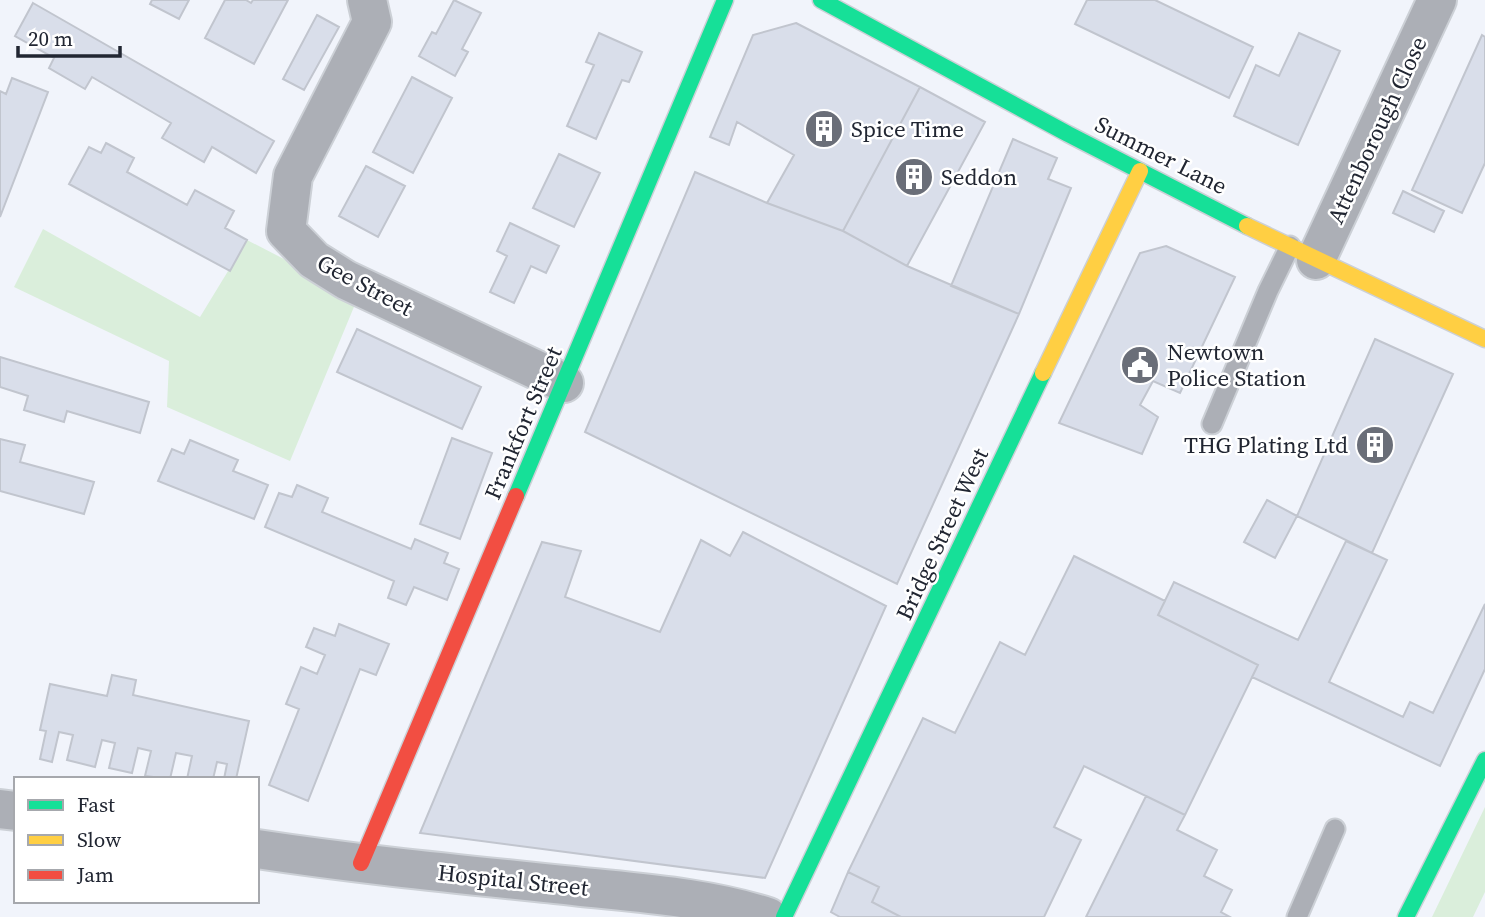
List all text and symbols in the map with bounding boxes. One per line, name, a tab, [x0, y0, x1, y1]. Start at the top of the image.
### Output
scale bar	[18, 14, 119, 58]
text: 20 m	[28, 24, 73, 53]
street label: Attenborough Close	[1320, 31, 1434, 229]
building icon: Spice Time	[803, 108, 845, 150]
street label: Summer Lane	[1090, 108, 1232, 202]
place label: Spice Time	[851, 113, 964, 145]
building icon: Seddon	[893, 156, 935, 198]
place label: Seddon	[941, 161, 1017, 193]
street label: Gee Street	[312, 246, 419, 324]
place label: Newtown Police Station	[1167, 336, 1306, 394]
street label: Frankfort Street	[476, 341, 570, 504]
public building icon: Newtown Police Station	[1119, 344, 1161, 386]
building icon: THG Plating Ltd	[1354, 424, 1396, 466]
place label: THG Plating Ltd	[1184, 429, 1348, 461]
street label: Bridge Street West	[888, 442, 996, 625]
legend	[14, 777, 259, 903]
text: Fast	[77, 790, 115, 819]
text: Slow	[77, 825, 121, 854]
street label: Hospital Street	[436, 856, 590, 904]
text: Jam	[76, 860, 114, 889]

